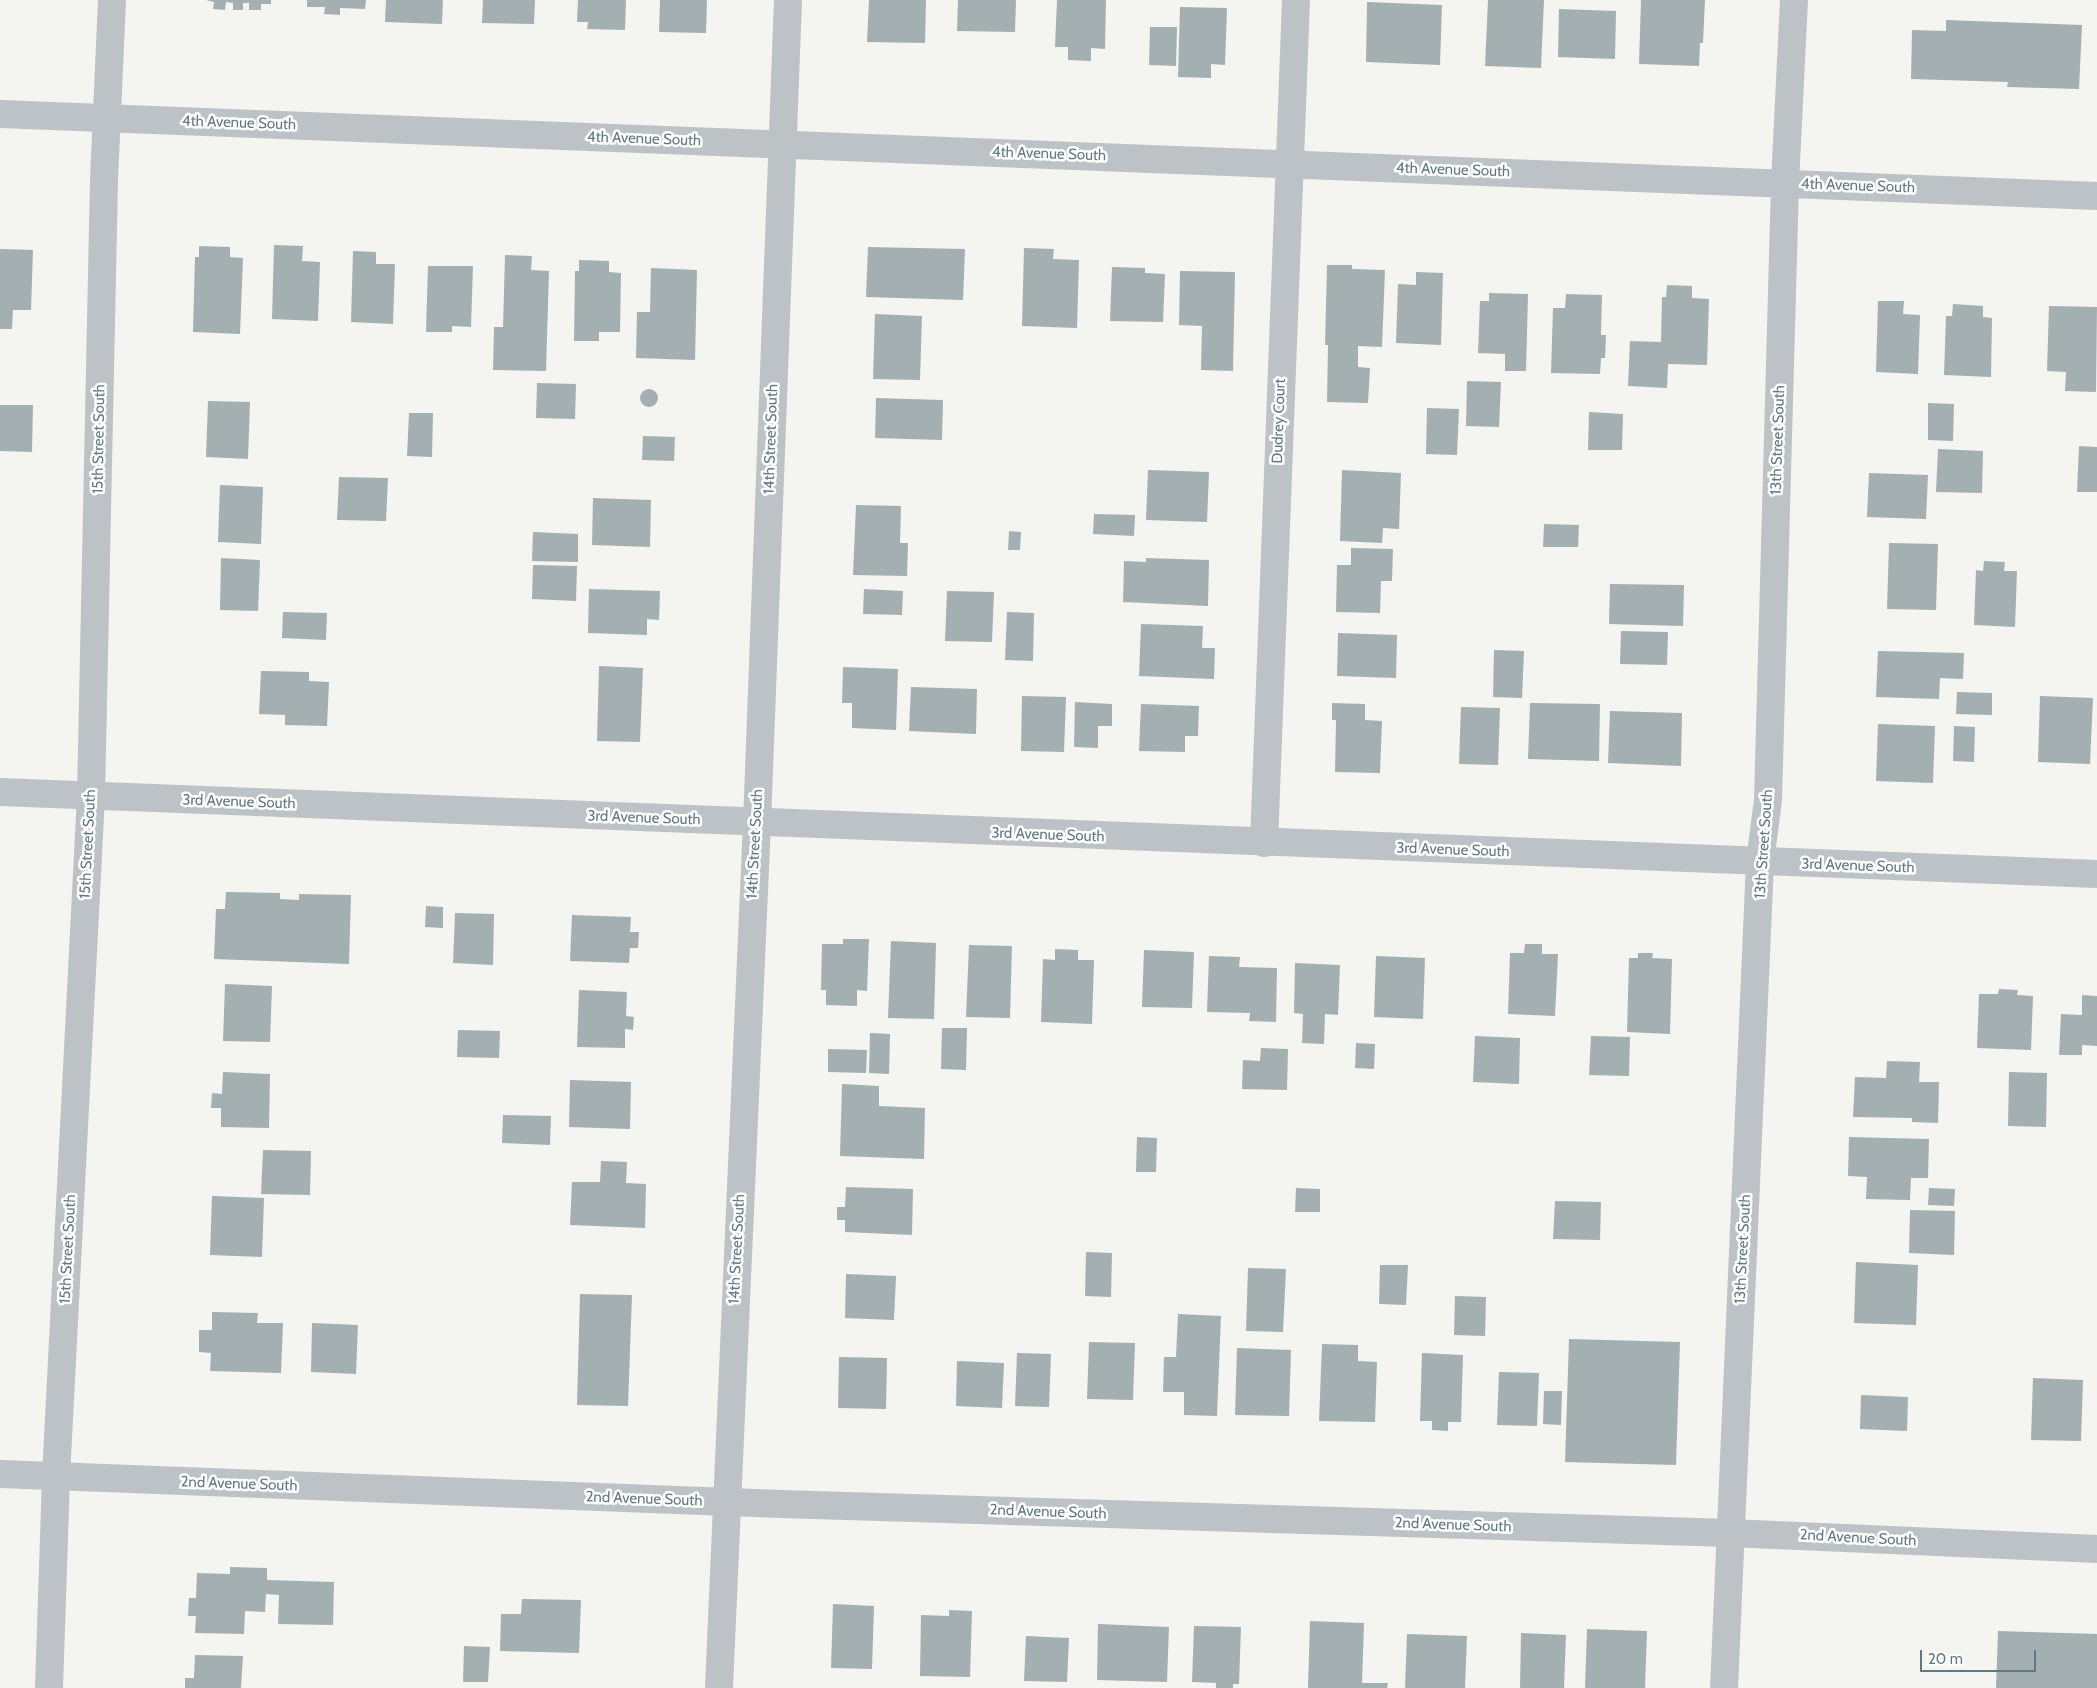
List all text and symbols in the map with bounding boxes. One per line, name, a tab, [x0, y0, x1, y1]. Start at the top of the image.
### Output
street label: 4th Avenue South	[182, 112, 296, 134]
street label: 4th Avenue South	[587, 128, 701, 150]
street label: 4th Avenue South	[992, 143, 1106, 165]
street label: 4th Avenue South	[1396, 159, 1510, 181]
street label: 4th Avenue South	[1801, 175, 1915, 197]
street label: Dudrey Court	[1269, 378, 1289, 464]
street label: 15th Street South	[89, 384, 109, 494]
street label: 14th Street South	[760, 384, 782, 494]
street label: 13th Street South	[1767, 385, 1789, 495]
street label: 15th Street South	[76, 789, 100, 899]
street label: 14th Street South	[743, 789, 767, 899]
street label: 13th Street South	[1751, 789, 1777, 899]
street label: 3rd Avenue South	[182, 791, 296, 813]
street label: 3rd Avenue South	[587, 807, 701, 829]
street label: 3rd Avenue South	[991, 824, 1105, 846]
street label: 3rd Avenue South	[1396, 839, 1510, 861]
street label: 3rd Avenue South	[1801, 855, 1915, 877]
street label: 15th Street South	[56, 1194, 80, 1304]
street label: 14th Street South	[725, 1194, 749, 1304]
street label: 13th Street South	[1731, 1194, 1755, 1304]
street label: 2nd Avenue South	[180, 1473, 298, 1495]
street label: 2nd Avenue South	[585, 1488, 703, 1510]
street label: 2nd Avenue South	[989, 1501, 1107, 1523]
street label: 2nd Avenue South	[1394, 1514, 1512, 1536]
street label: 2nd Avenue South	[1799, 1526, 1917, 1550]
scale bar	[1922, 1640, 2038, 1672]
text: 20 m	[1928, 1650, 1963, 1668]

